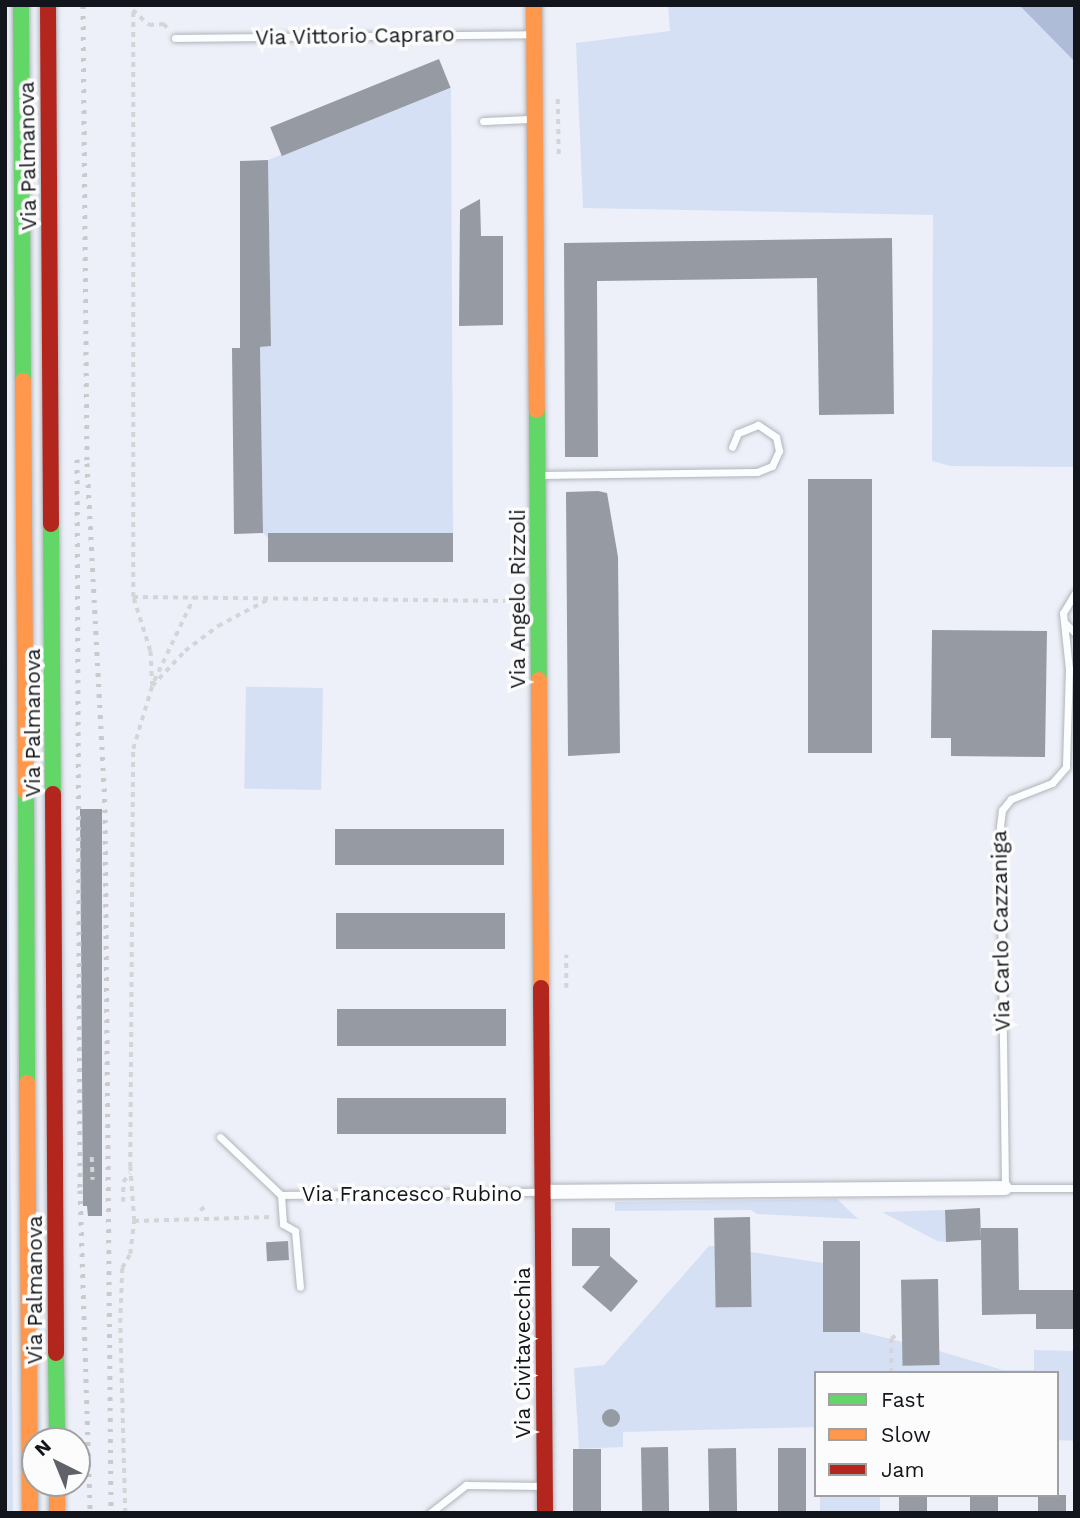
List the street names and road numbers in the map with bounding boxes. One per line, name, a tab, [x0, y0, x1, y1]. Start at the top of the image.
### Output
street label: Via Vittorio Capraro	[254, 22, 456, 50]
street label: Via Palmanova	[14, 81, 42, 231]
street label: Via Angelo Rizzoli	[505, 509, 531, 689]
street label: Via Palmanova	[20, 648, 46, 798]
street label: Via Carlo Cazzaniga	[987, 830, 1015, 1032]
street label: Via Francesco Rubino	[302, 1181, 522, 1207]
street label: Via Palmanova	[22, 1215, 48, 1365]
street label: Via Civitavecchia	[510, 1267, 536, 1439]

